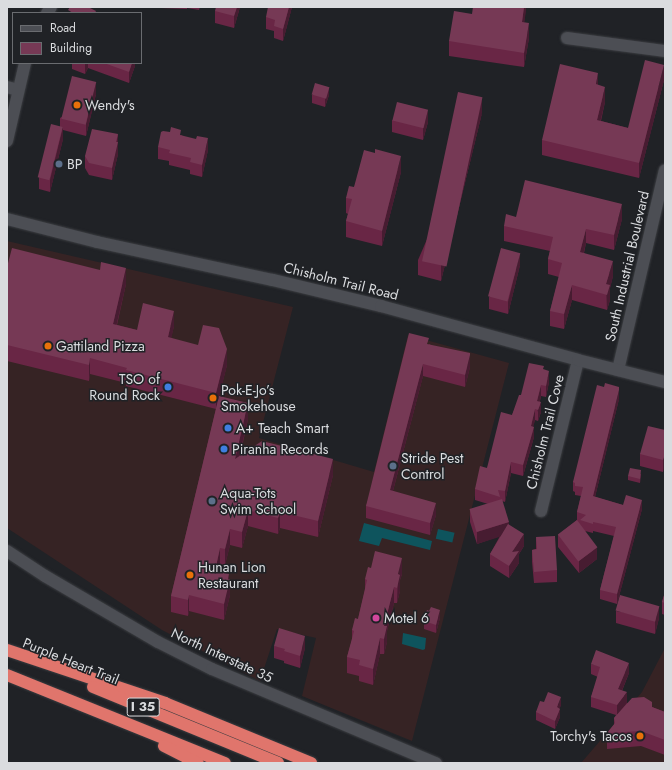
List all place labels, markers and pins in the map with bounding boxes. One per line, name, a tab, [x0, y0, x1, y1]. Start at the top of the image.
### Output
place label: Wendy's	[85, 97, 135, 113]
marker: Wendy's	[72, 100, 82, 110]
place label: BP	[67, 156, 82, 172]
marker: BP	[54, 159, 64, 169]
place label: Gattiland Pizza	[56, 338, 145, 354]
marker: Gattiland Pizza	[43, 341, 53, 351]
place label: TSO of Round Rock	[89, 371, 160, 404]
marker: TSO of Round Rock	[163, 382, 173, 392]
place label: Pok-E-Jo’s Smokehouse	[221, 382, 296, 414]
marker: Pok-E-Jo’s Smokehouse	[208, 393, 218, 403]
place label: A+ Teach Smart	[236, 420, 329, 436]
marker: A+ Teach Smart	[223, 423, 233, 433]
place label: Piranha Records	[232, 441, 328, 457]
marker: Piranha Records	[219, 444, 229, 454]
place label: Stride Pest Control	[401, 450, 463, 482]
marker: Stride Pest Control	[388, 461, 398, 471]
place label: Aqua-Tots Swim School	[220, 485, 296, 518]
marker: Aqua-Tots Swim School	[207, 496, 217, 506]
place label: Hunan Lion Restaurant	[198, 559, 266, 592]
marker: Hunan Lion Restaurant	[185, 570, 195, 580]
place label: Motel 6	[384, 610, 429, 626]
marker: Motel 6	[371, 613, 381, 623]
place label: Torchy's Tacos	[550, 728, 632, 744]
marker: Torchy's Tacos	[635, 731, 645, 741]

